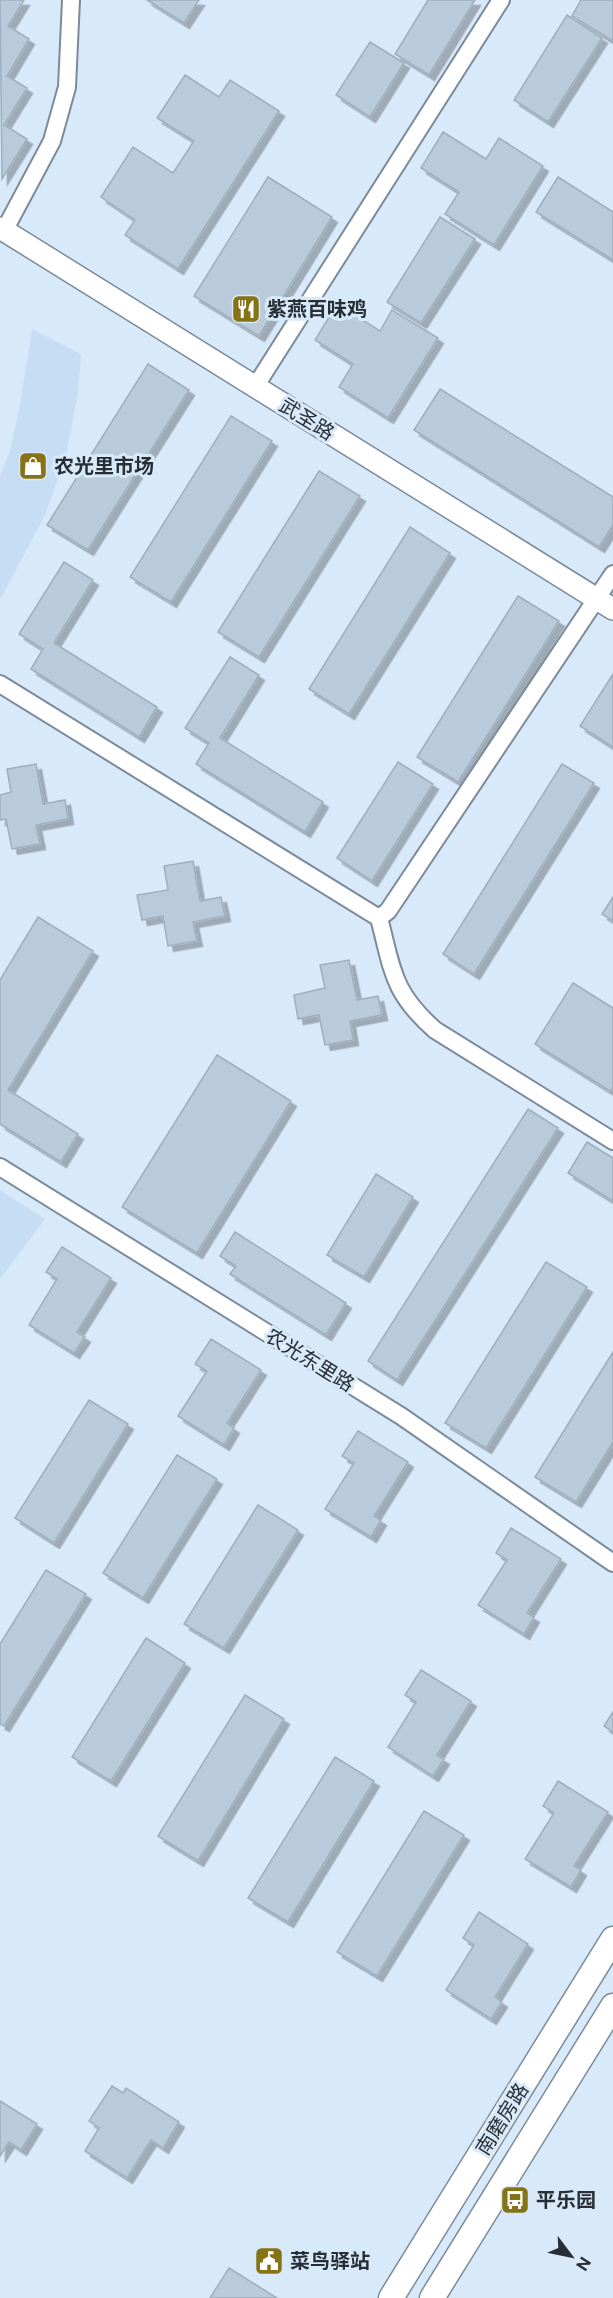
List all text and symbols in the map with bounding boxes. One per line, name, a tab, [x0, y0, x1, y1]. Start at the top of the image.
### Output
restaurant icon: 紫燕百味鸡	[230, 293, 262, 325]
place label: 紫燕百味鸡	[267, 297, 367, 321]
street label: 武圣路	[275, 393, 339, 445]
shop icon: 农光里市场	[17, 450, 49, 482]
place label: 农光里市场	[54, 454, 154, 478]
street label: 农光东里路	[261, 1323, 359, 1397]
street label: 南磨房路	[471, 2079, 533, 2159]
bus stop icon: 平乐园	[499, 2184, 531, 2216]
place label: 平乐园	[536, 2188, 596, 2212]
north arrow	[541, 2226, 601, 2286]
public building icon: 菜鸟驿站	[253, 2245, 285, 2277]
place label: 菜鸟驿站	[290, 2249, 370, 2273]
text: N	[572, 2253, 595, 2274]

